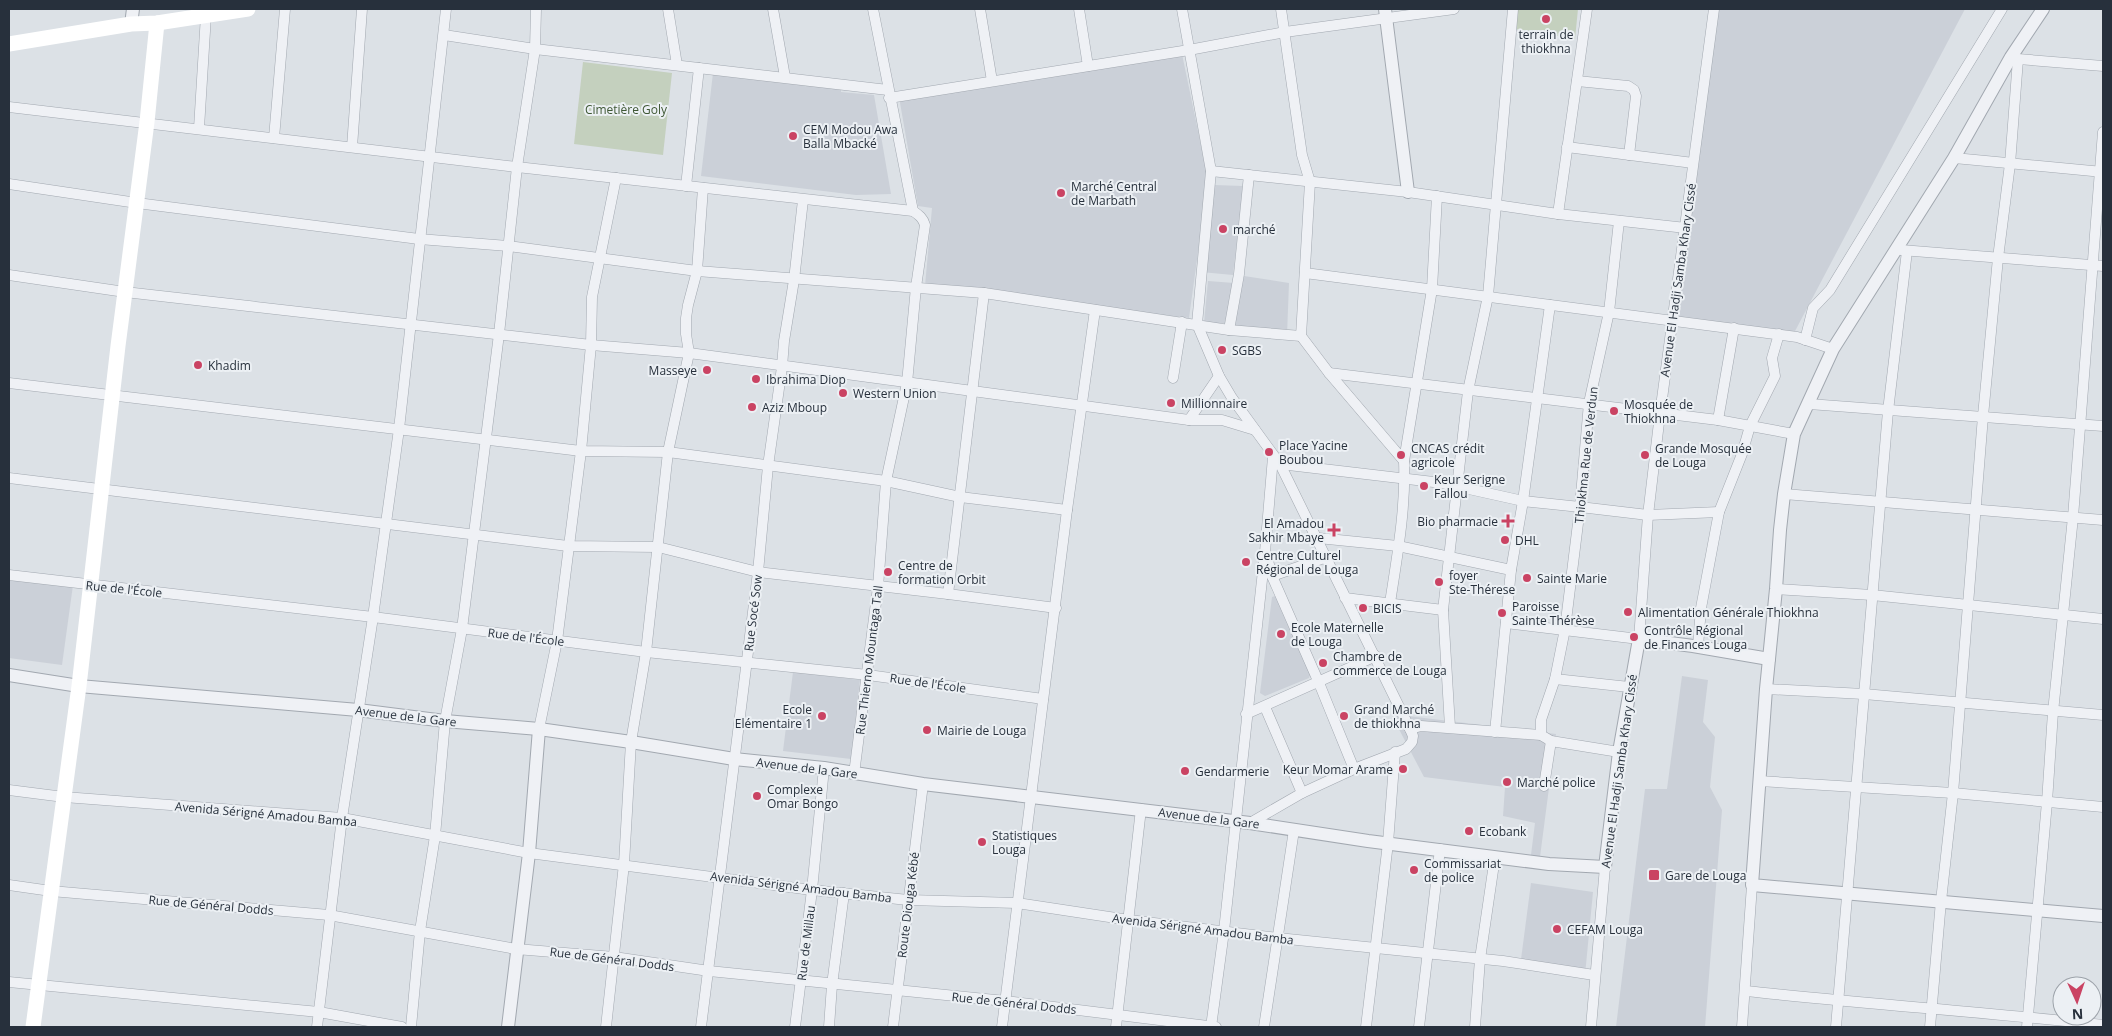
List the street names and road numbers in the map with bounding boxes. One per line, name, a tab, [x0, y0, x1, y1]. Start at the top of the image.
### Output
street label: Avenue El Hadji Samba Khary Cissé	[1656, 182, 1700, 378]
street label: Thiokhna Rue de Verdun	[1570, 386, 1602, 524]
street label: Rue Socé Sow	[740, 573, 766, 652]
street label: Rue de l'École	[85, 577, 163, 601]
street label: Rue Thierno Mountaga Tall	[851, 584, 887, 736]
street label: Rue de l'École	[487, 624, 565, 650]
street label: Rue de l'École	[889, 669, 968, 697]
street label: Avenue El Hadji Samba Khary Cissé	[1597, 673, 1641, 869]
street label: Avenue de la Gare	[354, 701, 458, 731]
street label: Avenue de la Gare	[755, 753, 859, 783]
street label: Avenida Sérigné Amadou Bamba	[174, 798, 358, 830]
street label: Avenue de la Gare	[1157, 803, 1261, 833]
street label: Route Diouga Kébé	[893, 851, 923, 959]
street label: Avenida Sérigné Amadou Bamba	[709, 867, 893, 907]
street label: Rue de Général Dodds	[148, 891, 274, 919]
street label: Rue de Millau	[793, 904, 819, 982]
street label: Avenida Sérigné Amadou Bamba	[1111, 909, 1295, 949]
street label: Rue de Général Dodds	[549, 943, 676, 975]
street label: Rue de Général Dodds	[951, 988, 1078, 1018]

